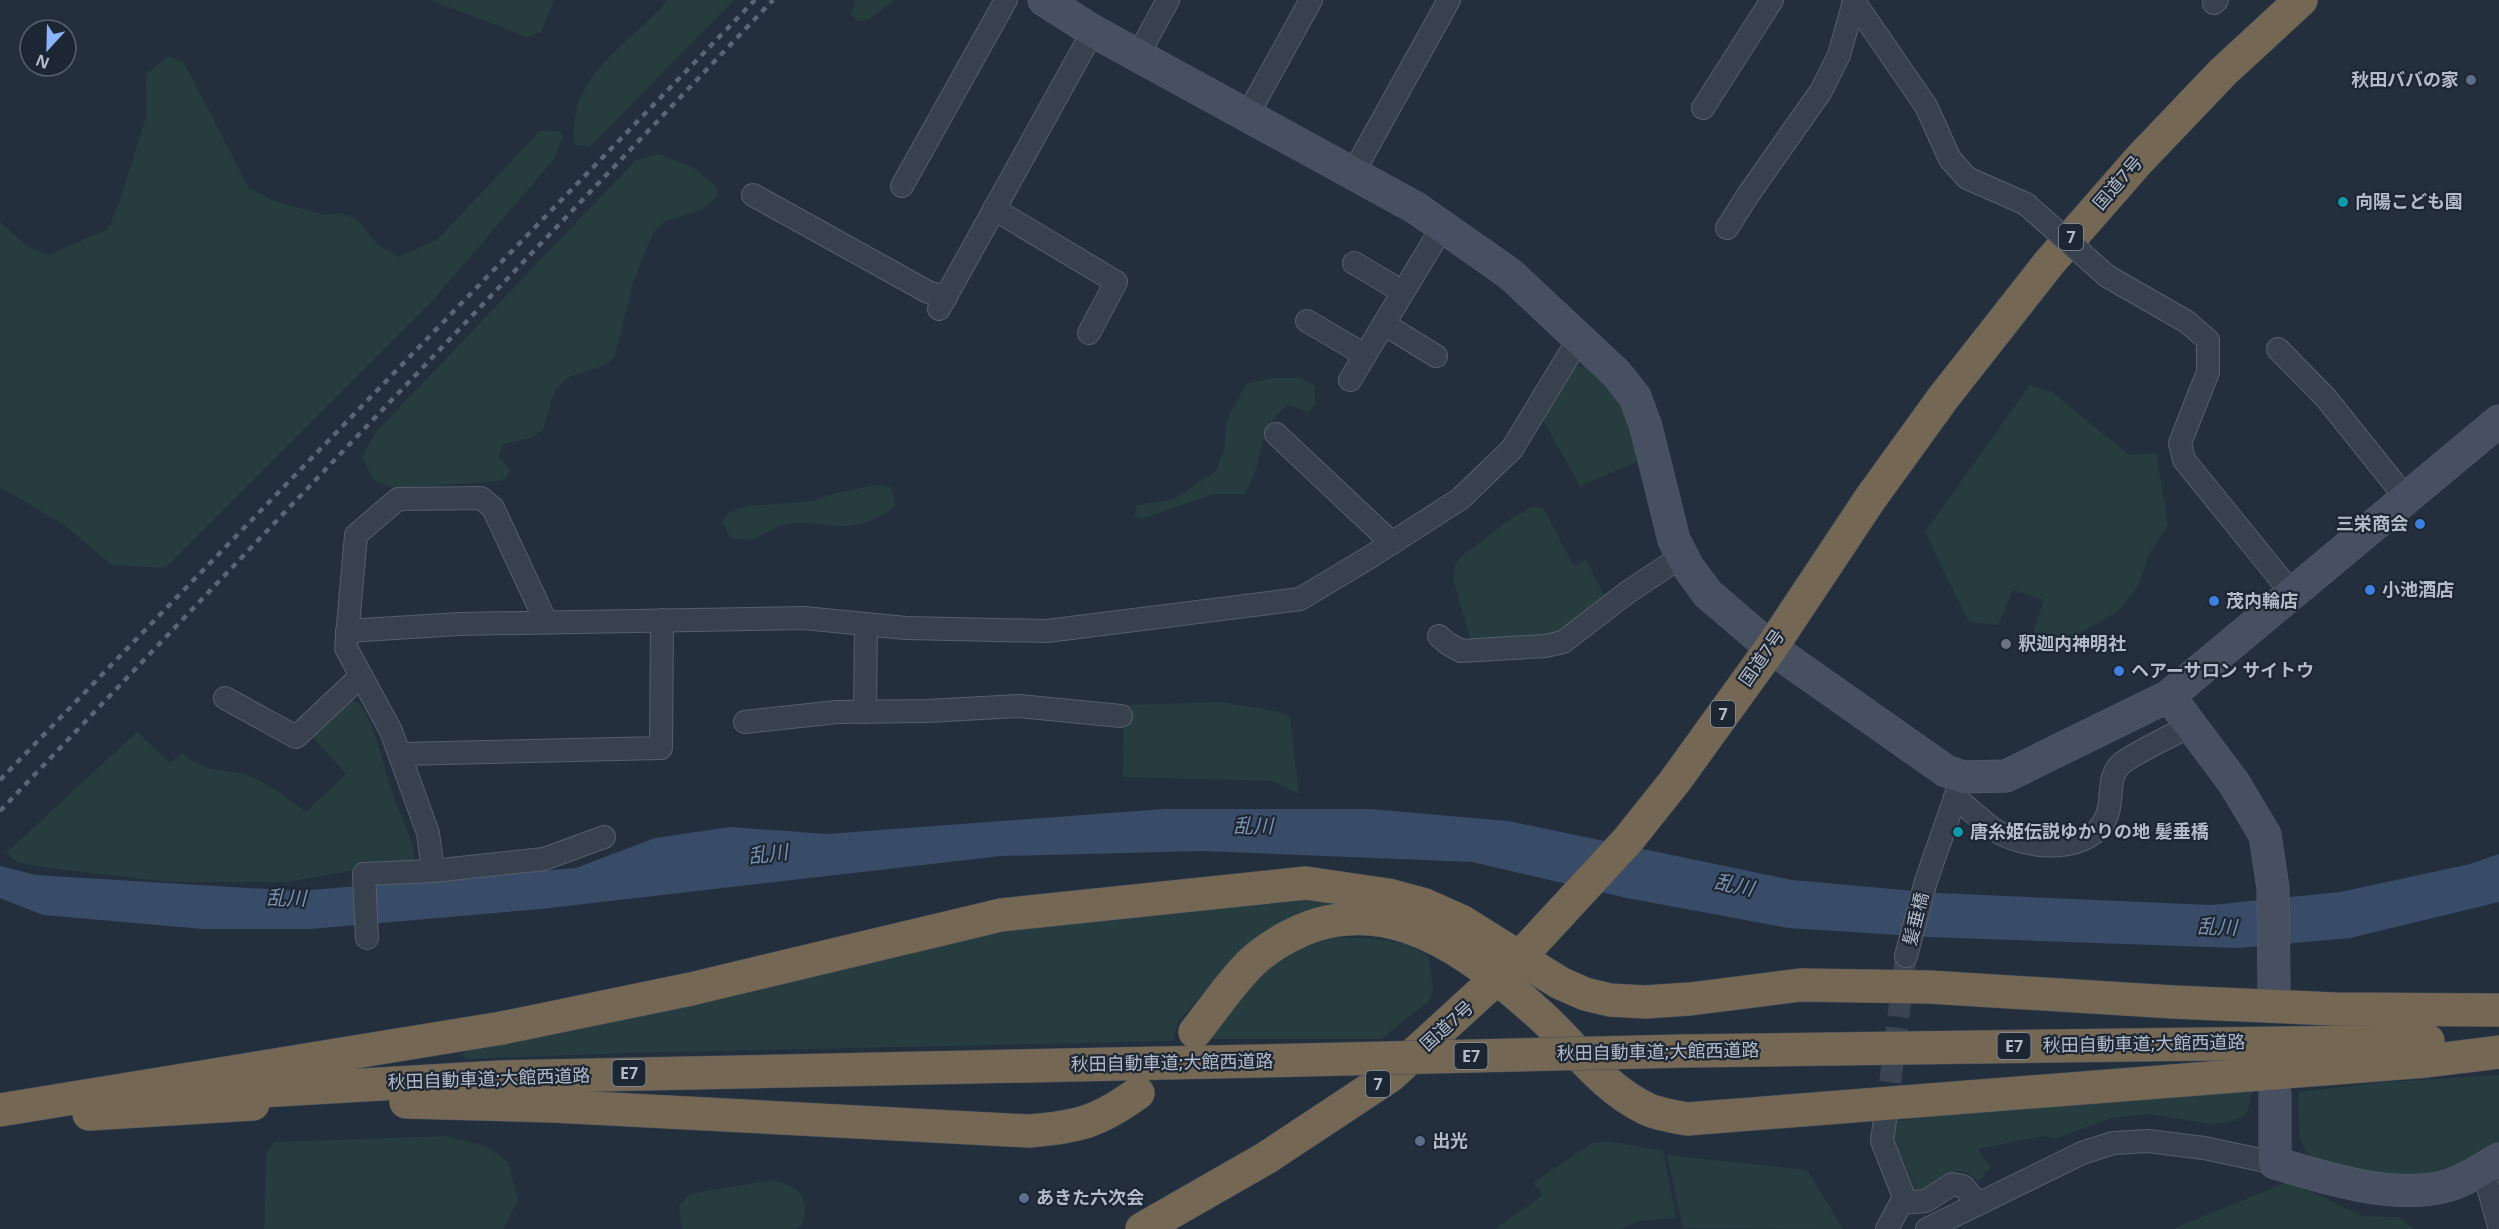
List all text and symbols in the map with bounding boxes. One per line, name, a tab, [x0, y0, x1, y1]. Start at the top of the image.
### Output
north arrow	[18, 18, 78, 78]
text: N	[32, 49, 53, 75]
place label: 秋田ババの家	[2351, 67, 2459, 91]
marker: 秋田ババの家	[2464, 73, 2478, 87]
street label: 国道7号	[2087, 150, 2147, 214]
place label: 向陽こども園	[2355, 189, 2463, 213]
marker: 向陽こども園	[2336, 195, 2350, 209]
road number: 7	[2059, 224, 2083, 250]
place label: 三栄商会	[2336, 511, 2408, 535]
marker: 三栄商会	[2413, 517, 2427, 531]
place label: 小池酒店	[2382, 577, 2454, 601]
marker: 小池酒店	[2363, 583, 2377, 597]
place label: 茂内輪店	[2226, 588, 2298, 612]
marker: 茂内輪店	[2207, 594, 2221, 608]
street label: 国道7号	[1733, 624, 1789, 691]
place label: 釈迦内神明社	[2018, 631, 2126, 655]
marker: 釈迦内神明社	[1999, 637, 2013, 651]
place label: ヘアーサロン サイトウ	[2131, 658, 2314, 682]
marker: ヘアーサロン サイトウ	[2112, 664, 2126, 678]
road number: 7	[1711, 701, 1735, 727]
water label: 乱川	[1233, 812, 1275, 839]
place label: 唐糸姫伝説ゆかりの地 髪垂橋	[1970, 819, 2209, 843]
marker: 唐糸姫伝説ゆかりの地 髪垂橋	[1951, 825, 1965, 839]
water label: 乱川	[746, 837, 791, 869]
water label: 乱川	[1712, 867, 1758, 902]
water label: 乱川	[266, 884, 308, 911]
street label: 髪垂橋	[1897, 890, 1933, 948]
water label: 乱川	[2197, 912, 2239, 941]
street label: 国道7号	[1414, 995, 1478, 1056]
street label: 秋田自動車道;大館西道路	[2042, 1029, 2246, 1057]
road number: E7	[1998, 1033, 2030, 1059]
street label: 秋田自動車道;大館西道路	[1556, 1037, 1760, 1065]
road number: E7	[1454, 1043, 1488, 1069]
street label: 秋田自動車道;大館西道路	[1070, 1048, 1274, 1076]
road number: E7	[612, 1060, 646, 1086]
street label: 秋田自動車道;大館西道路	[387, 1062, 591, 1094]
road number: 7	[1366, 1071, 1390, 1097]
place label: 出光	[1432, 1128, 1468, 1152]
marker: 出光	[1413, 1134, 1427, 1148]
place label: あきた六次会	[1036, 1185, 1144, 1209]
marker: あきた六次会	[1017, 1191, 1031, 1205]

